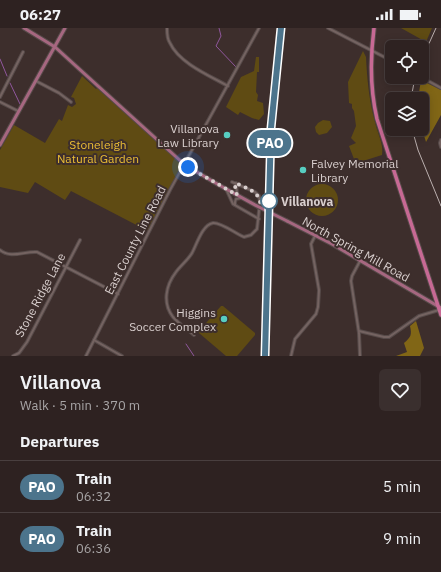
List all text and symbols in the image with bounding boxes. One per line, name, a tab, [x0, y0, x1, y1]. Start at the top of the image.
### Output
text: 06:27	[20, 5, 61, 24]
map controls	[385, 40, 429, 136]
button: locate	[385, 40, 429, 84]
button: layers	[385, 92, 429, 136]
place label: Villanova Law Library	[157, 121, 220, 150]
marker: Villanova Law Library	[222, 130, 232, 140]
line badge: PAO	[247, 130, 293, 156]
text: PAO	[256, 134, 284, 152]
park label: Stoneleigh Natural Garden	[57, 137, 139, 166]
place label: Falvey Memorial Library	[311, 156, 399, 185]
your location	[178, 157, 198, 177]
marker: Falvey Memorial Library	[298, 165, 308, 175]
street label: East County Line Road	[101, 183, 169, 297]
marker: Villanova	[260, 192, 278, 210]
place label: Villanova	[281, 194, 333, 209]
street label: North Spring Mill Road	[300, 213, 412, 285]
street label: Stone Ridge Lane	[11, 250, 69, 340]
place label: Higgins Soccer Complex	[129, 305, 216, 334]
marker: Higgins Soccer Complex	[219, 314, 229, 324]
button: heart	[379, 369, 421, 411]
text: Villanova	[20, 370, 101, 394]
text: Walk · 5 min · 370 m	[20, 397, 140, 414]
text: Departures	[20, 432, 99, 451]
text: Train	[76, 469, 112, 488]
text: 5 min	[383, 477, 421, 496]
text: PAO	[28, 478, 56, 496]
text: 06:32	[76, 488, 111, 505]
text: Train	[76, 521, 112, 540]
text: 9 min	[383, 529, 421, 548]
text: PAO	[28, 530, 56, 548]
text: 06:36	[76, 540, 111, 557]

